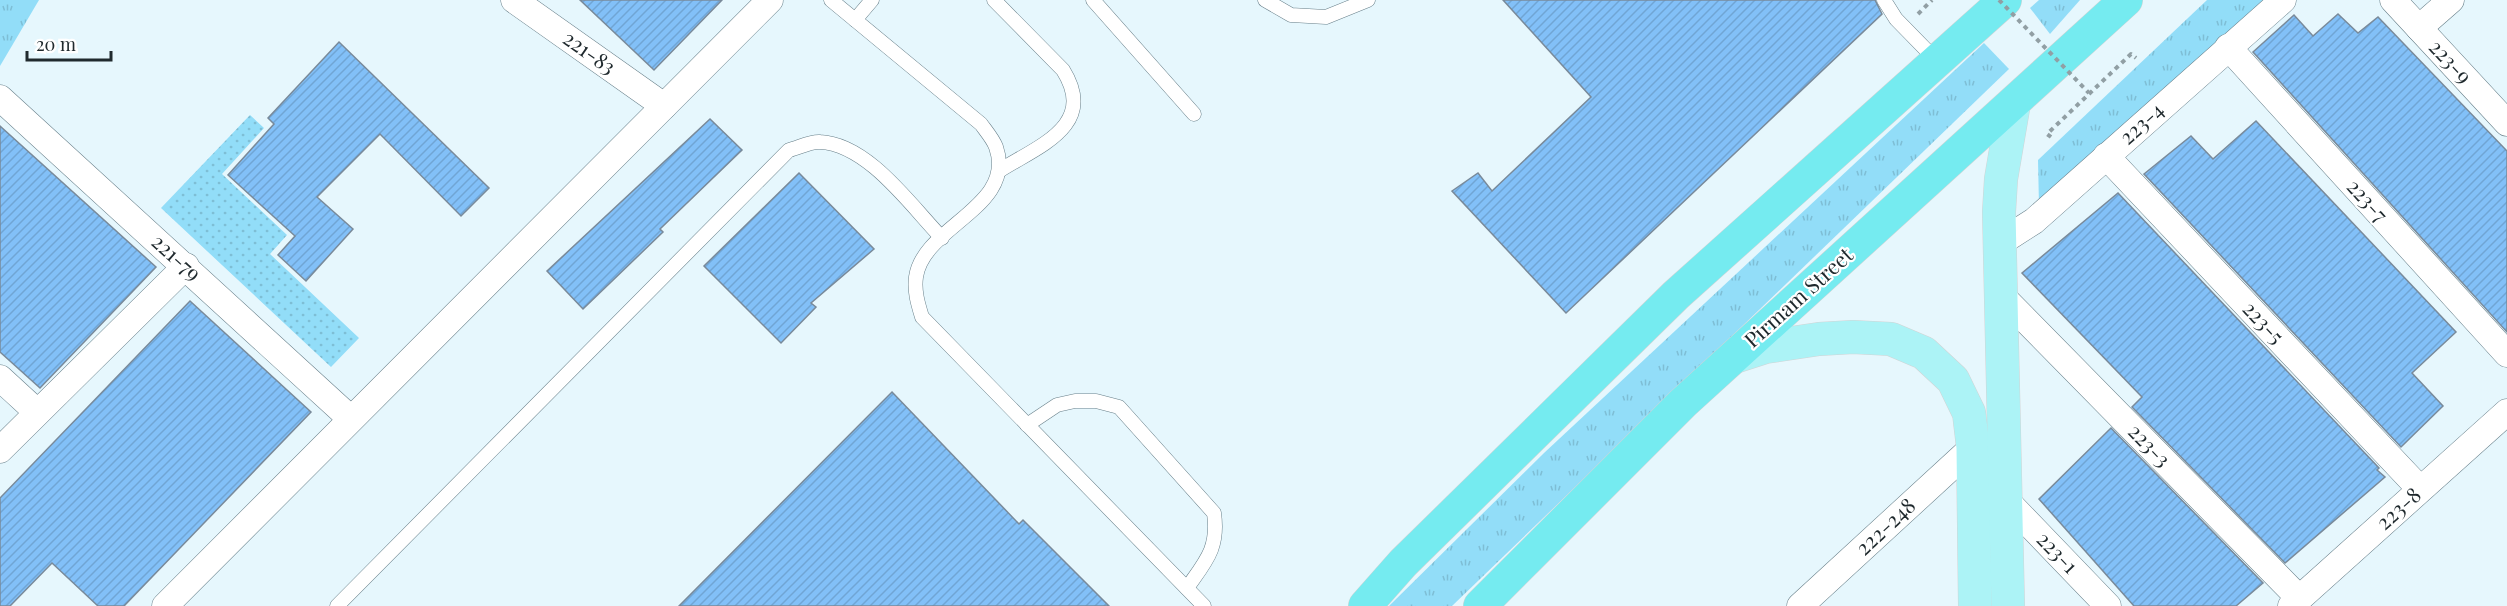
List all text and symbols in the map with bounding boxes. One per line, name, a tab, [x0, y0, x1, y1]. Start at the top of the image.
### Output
street label: 221-83	[558, 23, 622, 80]
scale bar	[27, 24, 111, 62]
text: 20 m	[36, 32, 76, 56]
street label: 223-9	[2424, 33, 2479, 89]
street label: 223-4	[2113, 95, 2169, 150]
street label: 223-7	[2342, 172, 2395, 227]
street label: 221-79	[147, 227, 208, 286]
street label: Pirmam Street	[1737, 240, 1858, 353]
street label: 223-5	[2238, 294, 2291, 349]
street label: 223-3	[2123, 417, 2178, 472]
street label: 223-8	[2369, 480, 2426, 535]
street label: 222-248	[1849, 491, 1921, 560]
street label: 223-1	[2032, 525, 2085, 579]

